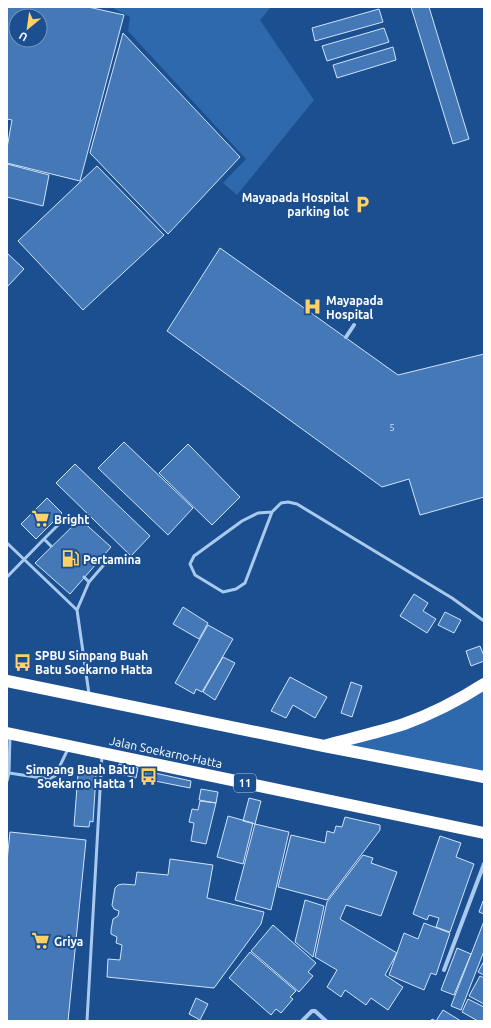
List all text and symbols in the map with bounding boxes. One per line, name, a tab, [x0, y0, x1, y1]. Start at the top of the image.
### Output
north arrow	[8, 8, 48, 48]
text: U	[17, 30, 29, 44]
place label: Mayapada Hospital parking lot	[242, 191, 349, 218]
parking icon: Mayapada Hospital parking lot	[352, 194, 372, 214]
place label: Mayapada Hospital	[326, 294, 383, 321]
hospital icon: Mayapada Hospital	[303, 297, 323, 317]
house number: 5	[389, 422, 395, 433]
supermarket icon: Bright	[31, 509, 51, 529]
place label: Bright	[54, 513, 89, 526]
fuel station icon: Pertamina	[60, 549, 80, 569]
place label: Pertamina	[83, 553, 141, 566]
place label: SPBU Simpang Buah Batu Soekarno Hatta	[35, 649, 153, 676]
bus stop icon: SPBU Simpang Buah Batu Soekarno Hatta	[12, 652, 32, 672]
street label: Jalan Soekarno-Hatta	[108, 734, 224, 770]
place label: Simpang Buah Batu Soekarno Hatta 1	[26, 763, 135, 790]
bus stop icon: Simpang Buah Batu Soekarno Hatta 1	[138, 766, 158, 786]
road number: 11	[234, 774, 256, 792]
supermarket icon: Griya	[31, 931, 51, 951]
place label: Griya	[54, 935, 83, 948]

